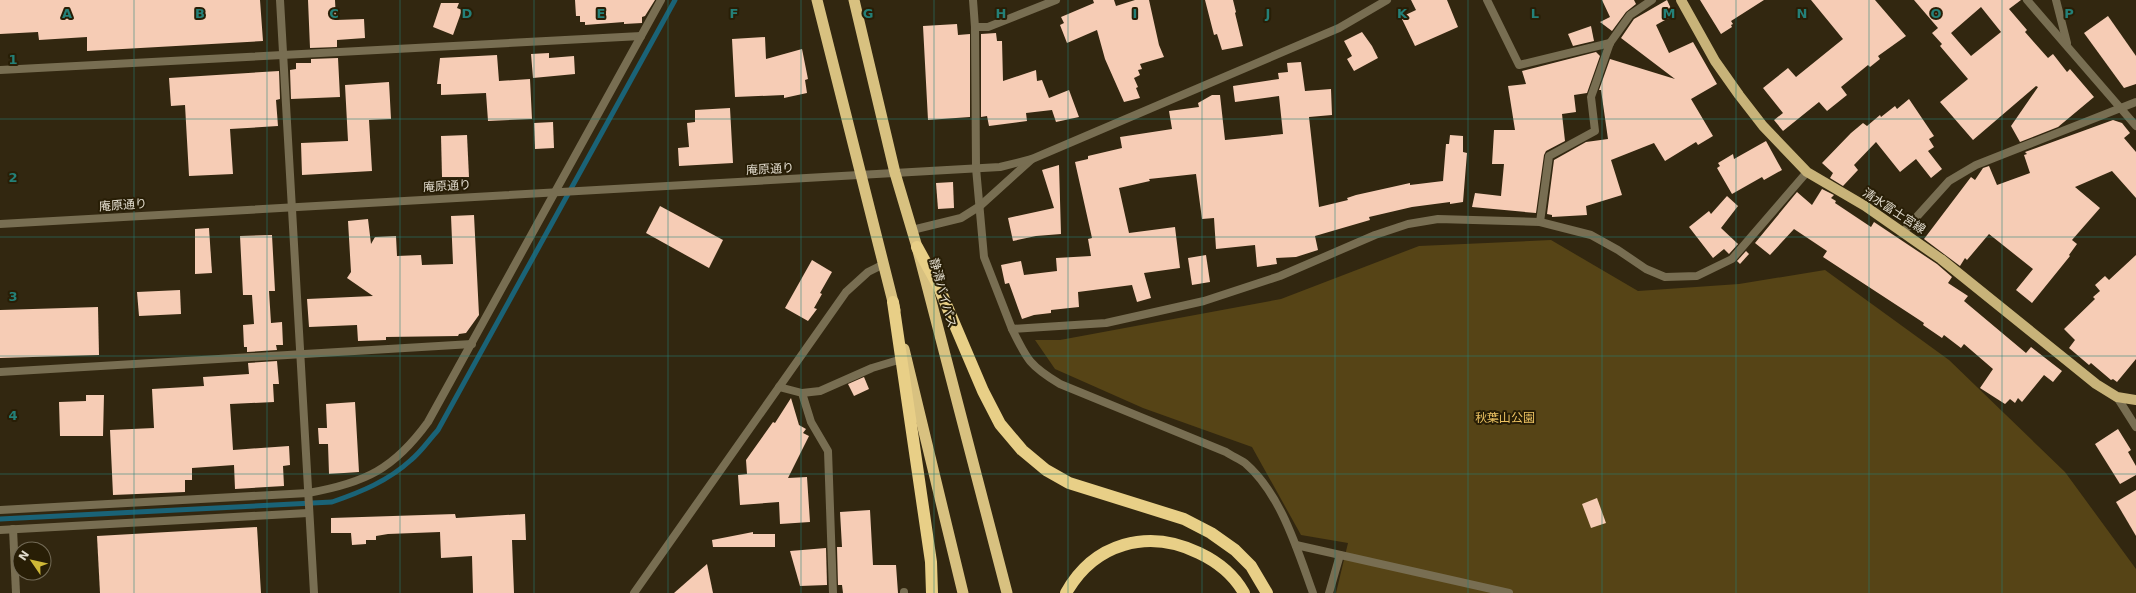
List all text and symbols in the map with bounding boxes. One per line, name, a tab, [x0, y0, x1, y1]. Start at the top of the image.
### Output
text: A	[62, 6, 72, 21]
text: B	[195, 6, 205, 21]
text: C	[329, 6, 339, 21]
text: D	[462, 6, 473, 21]
text: E	[597, 6, 605, 21]
text: F	[730, 6, 738, 21]
text: G	[863, 6, 873, 21]
text: H	[996, 6, 1006, 21]
text: I	[1133, 6, 1137, 21]
text: J	[1265, 6, 1270, 21]
text: K	[1397, 6, 1408, 21]
text: L	[1531, 6, 1539, 21]
text: M	[1663, 6, 1675, 21]
text: N	[1797, 6, 1807, 21]
text: O	[1930, 6, 1942, 21]
text: P	[2064, 6, 2074, 21]
text: 1	[8, 52, 18, 67]
street label: 庵原通り	[746, 161, 794, 177]
text: 2	[8, 170, 18, 185]
street label: 庵原通り	[423, 178, 471, 194]
street label: 清水富士宮線	[1860, 186, 1928, 236]
street label: 庵原通り	[99, 196, 147, 214]
street label: 静清バイパス	[927, 257, 959, 329]
text: 3	[8, 289, 18, 304]
text: 4	[8, 408, 18, 423]
park label: 秋葉山公園	[1475, 411, 1535, 425]
north arrow	[12, 541, 52, 581]
text: N	[16, 548, 32, 563]

